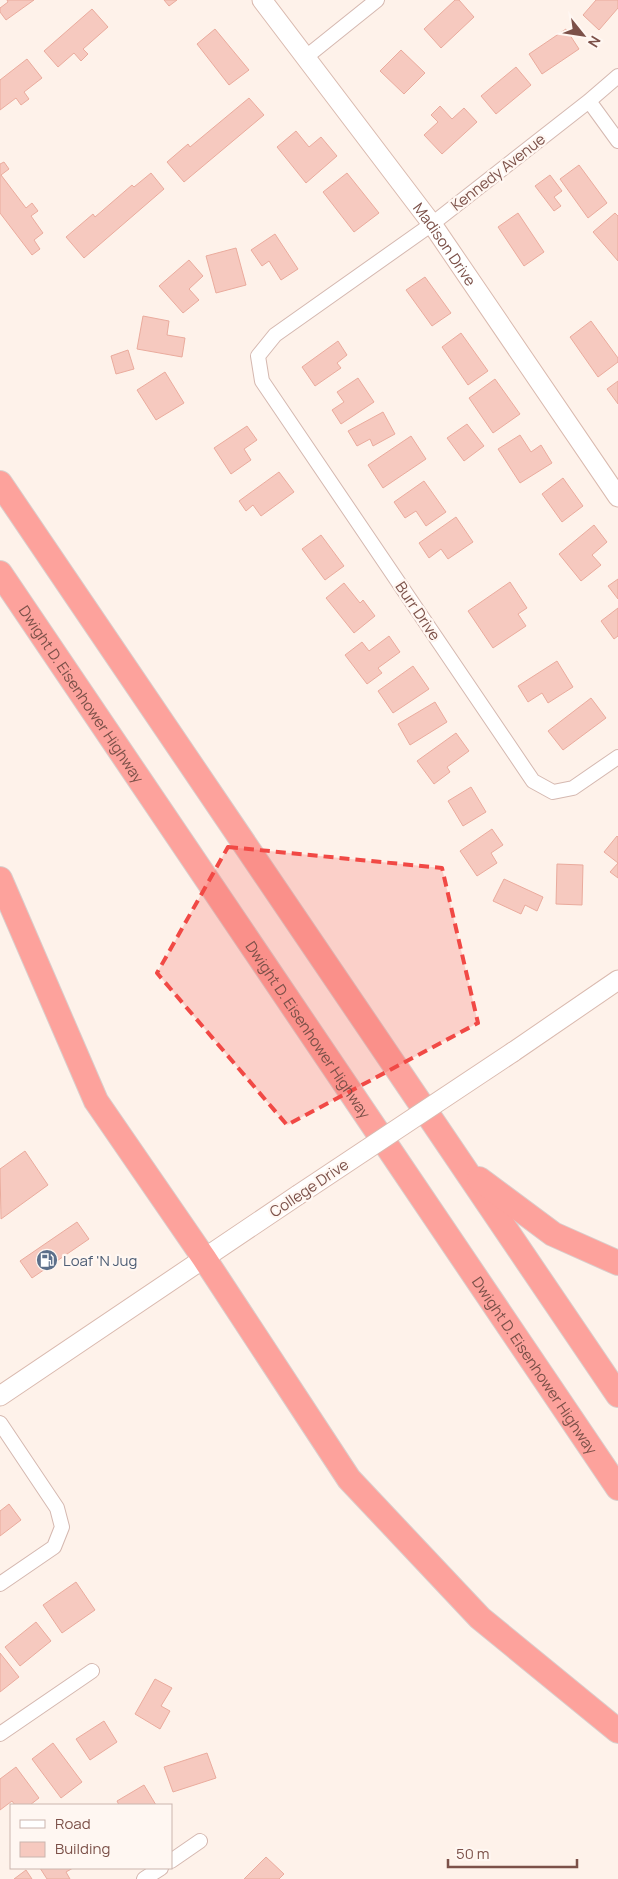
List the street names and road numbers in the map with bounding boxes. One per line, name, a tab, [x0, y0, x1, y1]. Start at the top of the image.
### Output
street label: Kennedy Avenue	[446, 128, 550, 216]
street label: Madison Drive	[409, 198, 482, 290]
street label: Burr Drive	[391, 577, 446, 645]
street label: Dwight D. Eisenhower Highway	[14, 601, 149, 787]
street label: Dwight D. Eisenhower Highway	[241, 937, 376, 1123]
street label: College Drive	[265, 1154, 353, 1222]
street label: Dwight D. Eisenhower Highway	[468, 1272, 603, 1458]

